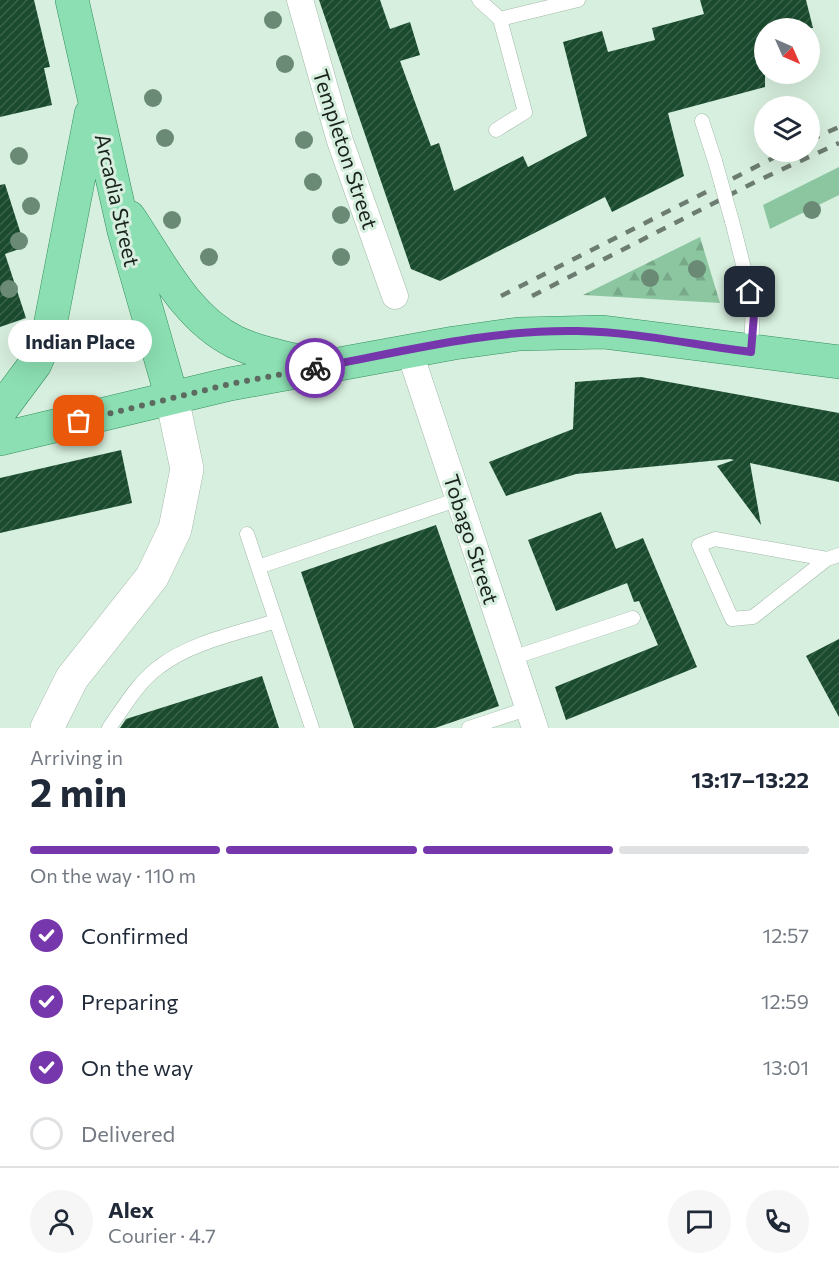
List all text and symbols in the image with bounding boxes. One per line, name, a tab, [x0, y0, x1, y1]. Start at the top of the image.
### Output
north arrow	[754, 18, 820, 84]
map controls	[754, 18, 820, 162]
street label: Templeton Street	[308, 66, 384, 232]
button: layers	[754, 96, 820, 162]
street label: Arcadia Street	[91, 131, 145, 269]
pin	[724, 266, 775, 317]
icon: home	[733, 275, 766, 308]
callout: Indian Place	[7, 319, 151, 361]
text: Indian Place	[25, 329, 135, 353]
courier	[285, 338, 345, 398]
icon: bike	[299, 352, 332, 385]
pin	[53, 395, 104, 446]
icon: bag	[62, 404, 95, 437]
street label: Tobago Street	[439, 471, 505, 607]
text: Arriving in	[30, 745, 123, 769]
text: 13:17–13:22	[691, 766, 809, 793]
text: 2 min	[30, 767, 127, 815]
text: On the way · 110 m	[30, 863, 196, 887]
icon: check	[30, 919, 63, 952]
text: Confirmed	[81, 922, 188, 949]
text: 12:57	[763, 923, 809, 947]
icon: check	[30, 985, 63, 1018]
text: Preparing	[81, 988, 178, 1015]
text: 12:59	[761, 989, 809, 1013]
icon: check	[30, 1051, 63, 1084]
text: On the way	[81, 1054, 193, 1081]
text: 13:01	[763, 1055, 809, 1079]
text: Delivered	[81, 1120, 175, 1147]
button: person	[30, 1190, 93, 1253]
button: chat	[668, 1190, 731, 1253]
button: phone	[746, 1190, 809, 1253]
text: Alex	[108, 1196, 154, 1223]
text: Courier · 4.7	[108, 1223, 216, 1247]

